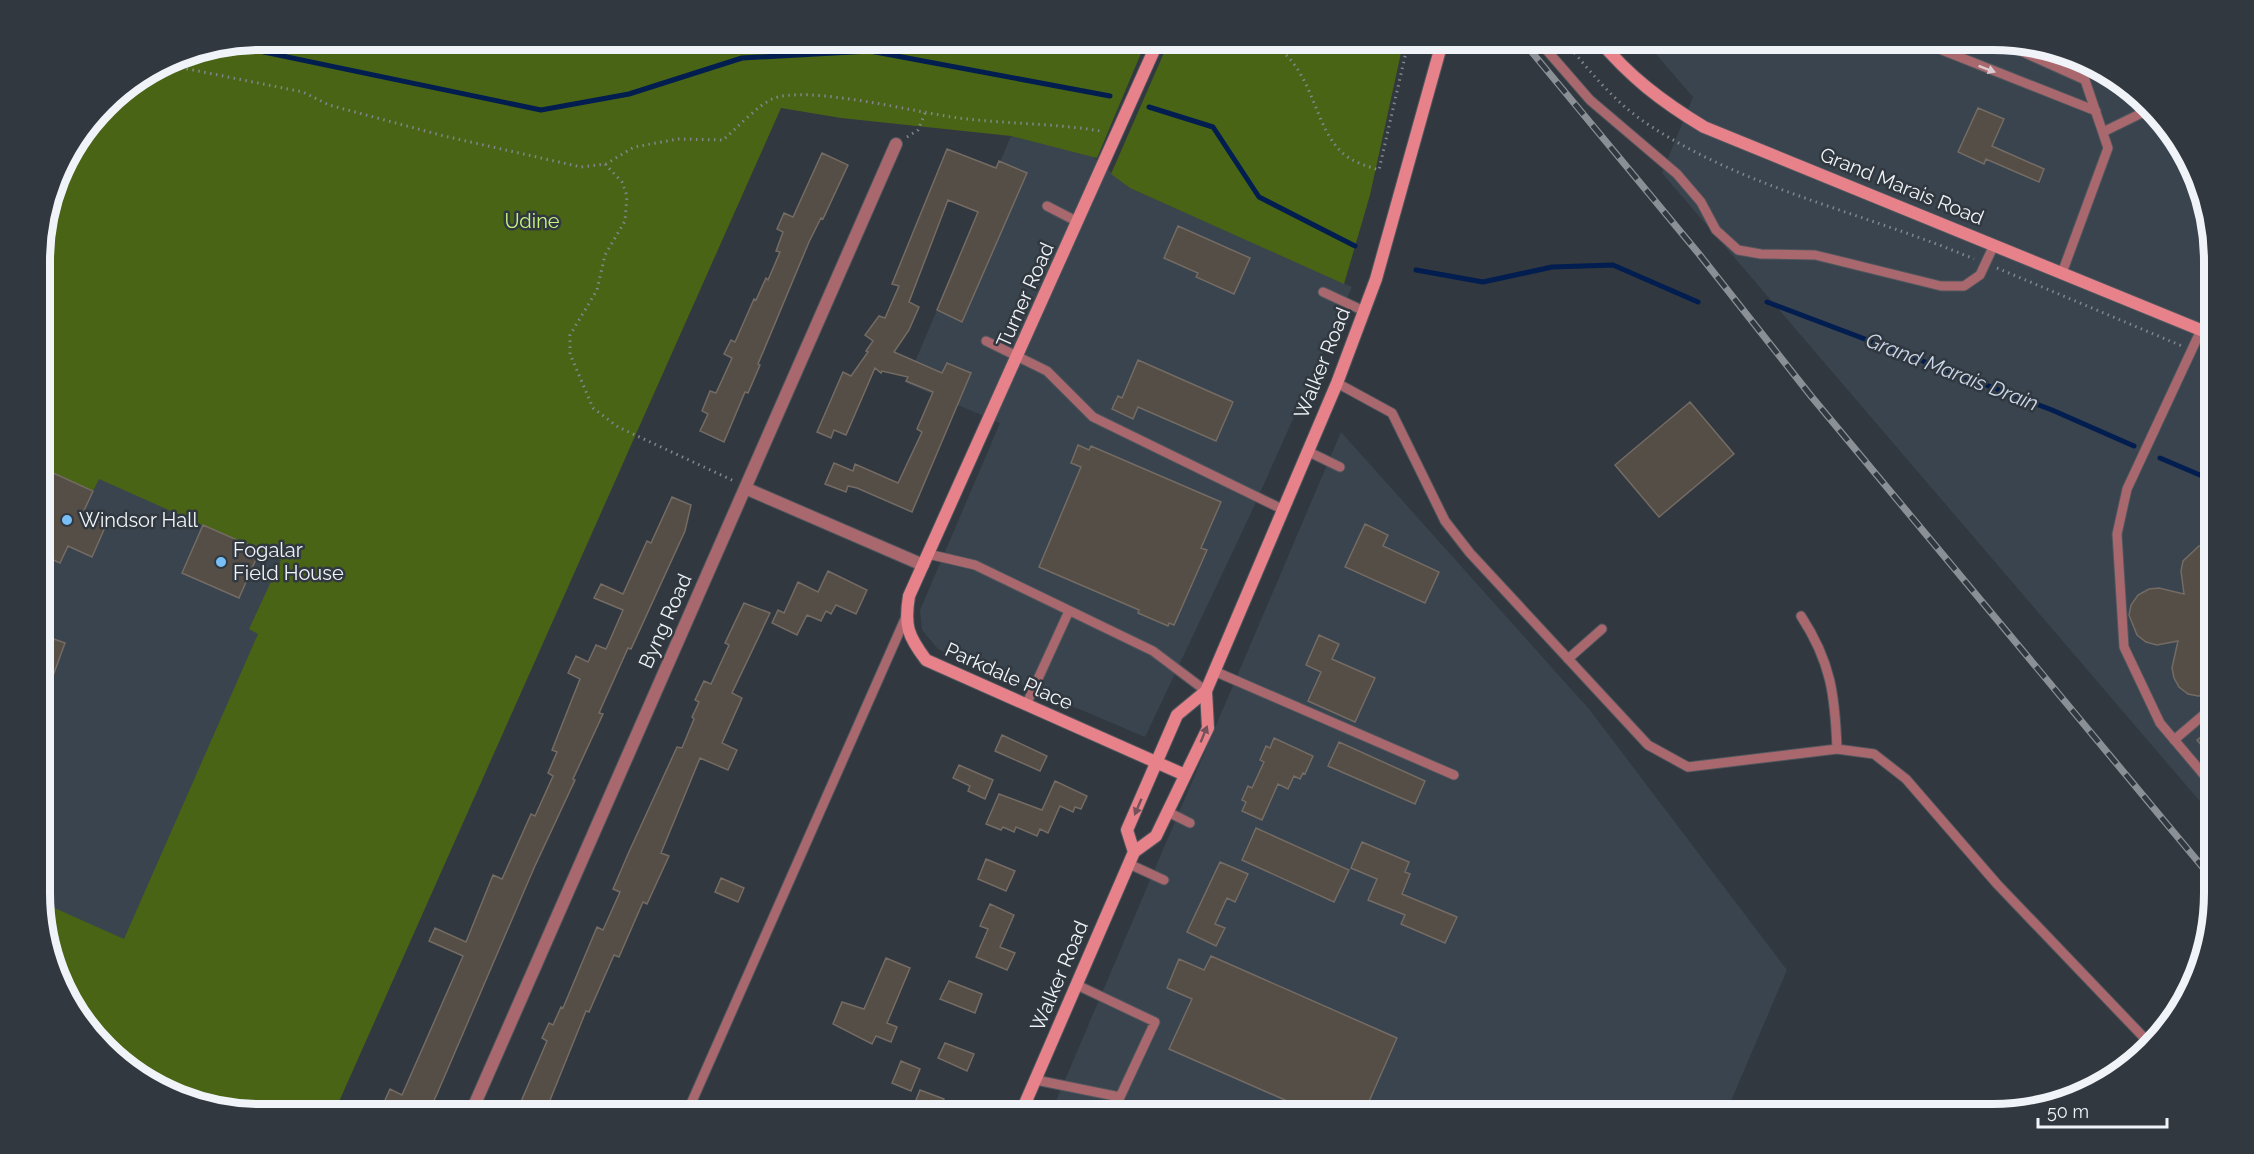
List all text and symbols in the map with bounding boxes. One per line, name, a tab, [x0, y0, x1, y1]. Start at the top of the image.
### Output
one-way arrow	[1978, 65, 1996, 75]
street label: Grand Marais Road	[1817, 142, 1987, 230]
park label: Udine	[504, 209, 560, 233]
street label: Turner Road	[991, 239, 1059, 351]
street label: Walker Road	[1289, 304, 1355, 422]
water label: Grand Marais Drain	[1862, 327, 2042, 416]
place label: Windsor Hall	[79, 508, 199, 532]
marker: Windsor Hall	[60, 513, 74, 527]
place label: Fogalar Field House	[233, 538, 344, 585]
marker: Fogalar Field House	[214, 555, 228, 569]
street label: Byng Road	[633, 570, 697, 672]
street label: Parkdale Place	[941, 637, 1077, 715]
one-way arrow	[1199, 725, 1209, 743]
one-way arrow	[1133, 798, 1142, 815]
street label: Walker Road	[1025, 917, 1093, 1035]
scale bar	[2038, 1091, 2167, 1129]
text: 50 m	[2047, 1101, 2089, 1122]

